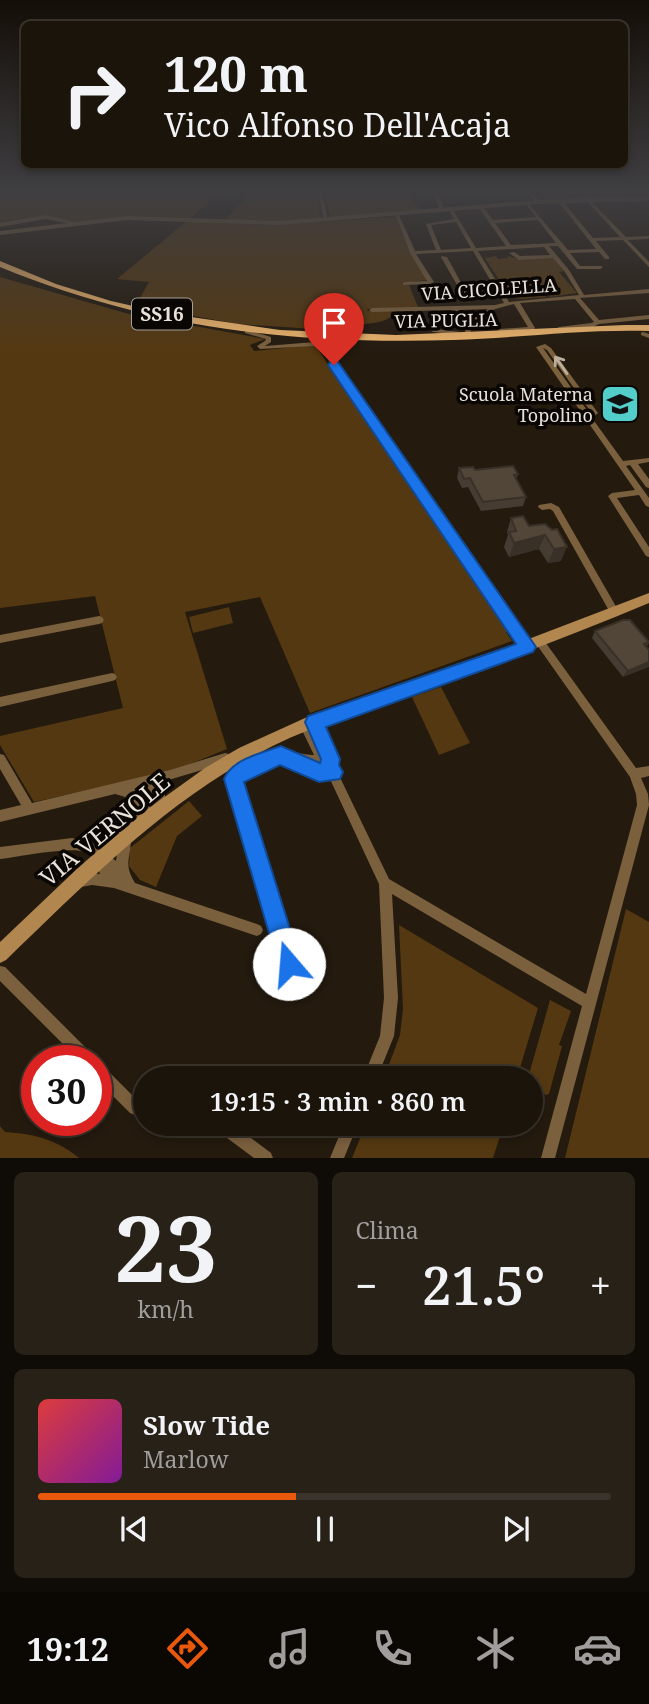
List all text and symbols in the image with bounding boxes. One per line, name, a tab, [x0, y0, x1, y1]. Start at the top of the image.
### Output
text: 120 m	[164, 40, 308, 106]
icon: right	[49, 49, 140, 140]
text: Vico Alfonso Dell'Acaja	[164, 103, 511, 146]
street label: VIA CICOLELLA	[420, 272, 558, 306]
pin	[304, 293, 364, 365]
road number: SS16	[132, 298, 192, 330]
icon: arrive	[315, 304, 353, 342]
street label: VIA PUGLIA	[394, 307, 498, 333]
one-way arrow	[554, 356, 568, 375]
place label: Scuola Materna Topolino	[459, 382, 593, 427]
school or university icon: Scuola Materna Topolino	[599, 383, 641, 425]
street label: VIA VERNOLE	[32, 765, 176, 893]
position arrow	[252, 927, 326, 1001]
speed limit sign: 30	[21, 1045, 112, 1136]
text: 19:15 · 3 min · 860 m	[210, 1083, 466, 1119]
text: 23	[114, 1185, 217, 1309]
text: Clima	[356, 1214, 419, 1246]
text: 21.5°	[422, 1249, 545, 1320]
text: −	[356, 1259, 378, 1311]
text: +	[590, 1259, 611, 1311]
text: km/h	[138, 1293, 194, 1325]
text: Slow Tide	[143, 1407, 270, 1443]
text: Marlow	[143, 1443, 229, 1475]
icon: previous	[115, 1510, 153, 1548]
icon: pause	[306, 1510, 344, 1548]
icon: next	[497, 1510, 535, 1548]
icon: directions	[163, 1624, 212, 1673]
icon: music	[265, 1624, 314, 1673]
icon: phone	[368, 1624, 417, 1673]
icon: climate	[471, 1624, 520, 1673]
icon: car	[573, 1624, 622, 1673]
text: 19:12	[27, 1627, 109, 1670]

